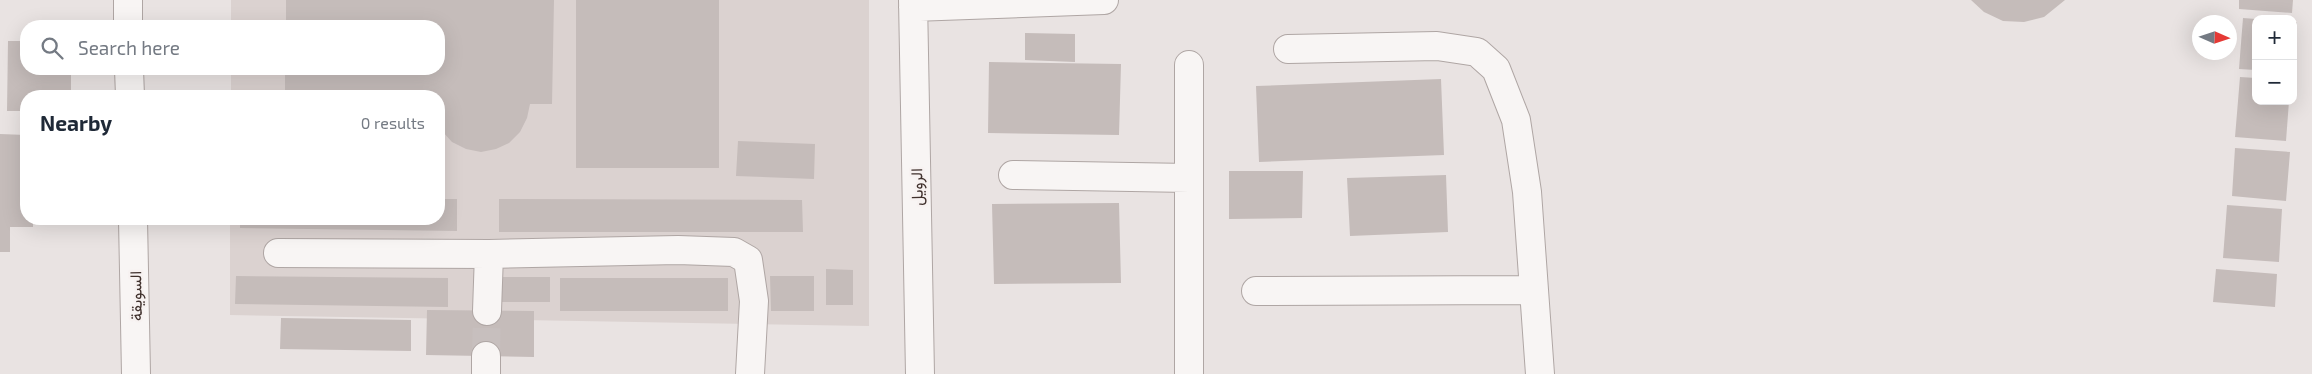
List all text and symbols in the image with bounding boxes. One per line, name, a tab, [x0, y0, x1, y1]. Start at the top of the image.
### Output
north arrow	[2192, 15, 2237, 60]
map controls	[2252, 15, 2297, 105]
button: +	[2252, 15, 2297, 60]
search box	[20, 20, 445, 75]
icon: search	[38, 34, 66, 62]
text: Search here	[78, 36, 180, 59]
button: −	[2252, 60, 2297, 105]
text: Nearby	[40, 110, 112, 135]
text: 0 results	[361, 113, 425, 132]
street label: الرويل	[906, 168, 928, 206]
street label: السويقة	[125, 271, 147, 321]

